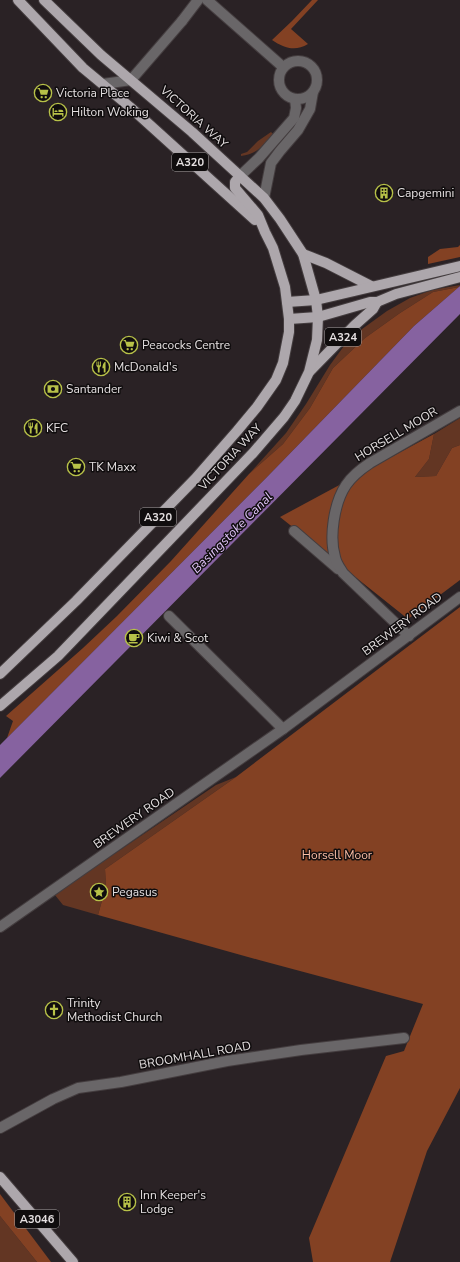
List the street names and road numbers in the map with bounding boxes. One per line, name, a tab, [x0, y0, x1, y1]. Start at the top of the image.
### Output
street label: VICTORIA WAY	[156, 82, 232, 152]
road number: A320	[172, 153, 208, 171]
road number: A324	[325, 328, 361, 346]
street label: HORSELL MOOR	[352, 403, 440, 465]
street label: VICTORIA WAY	[194, 420, 266, 495]
road number: A320	[140, 508, 176, 526]
street label: BREWERY ROAD	[359, 589, 445, 659]
street label: BREWERY ROAD	[90, 784, 178, 852]
street label: BROOMHALL ROAD	[138, 1037, 252, 1073]
road number: A3046	[15, 1210, 59, 1228]

